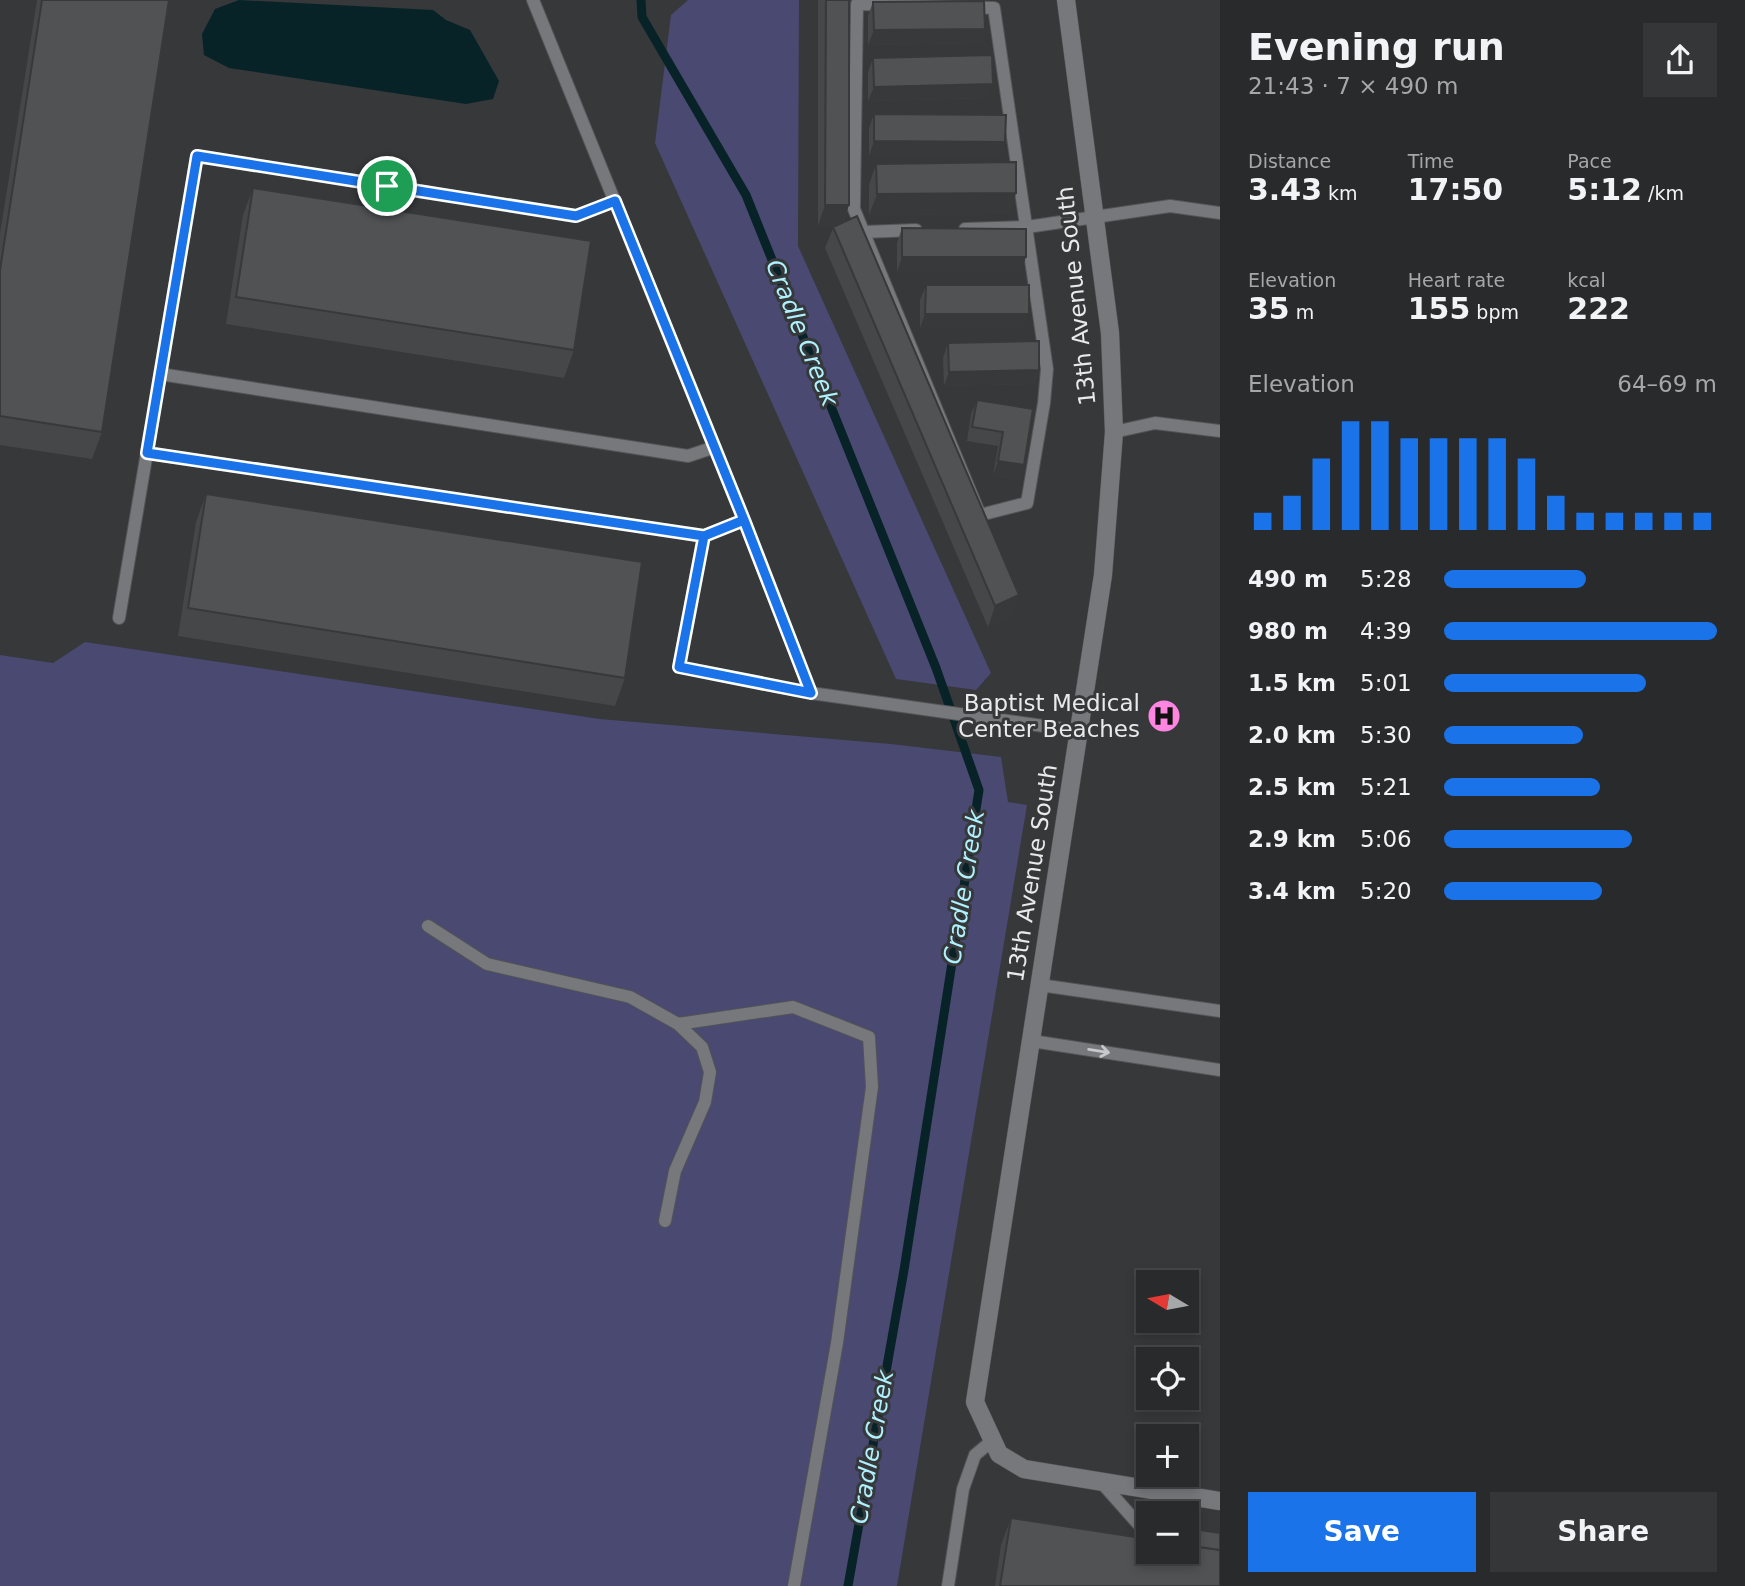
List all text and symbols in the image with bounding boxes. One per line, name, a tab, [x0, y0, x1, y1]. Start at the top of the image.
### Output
button: share	[1643, 23, 1717, 97]
text: Evening run	[1248, 25, 1505, 69]
text: 21:43 · 7 × 490 m	[1248, 73, 1458, 99]
text: Distance	[1248, 150, 1331, 172]
text: Time	[1408, 150, 1454, 172]
text: Pace	[1567, 150, 1612, 172]
pin	[357, 156, 417, 216]
icon: arrive	[368, 167, 406, 205]
text: 3.43	[1248, 172, 1322, 207]
text: 17:50	[1408, 172, 1503, 207]
text: 5:12	[1567, 172, 1642, 207]
text: km	[1322, 182, 1358, 204]
text: /km	[1642, 182, 1684, 204]
street label: 13th Avenue South	[1052, 185, 1100, 407]
water label: Cradle Creek	[760, 256, 845, 411]
text: Elevation	[1248, 269, 1336, 291]
text: Heart rate	[1408, 269, 1505, 291]
text: kcal	[1567, 269, 1606, 291]
text: 35	[1248, 291, 1290, 326]
text: 155	[1408, 291, 1470, 326]
text: 222	[1567, 291, 1630, 326]
text: m	[1290, 301, 1314, 323]
text: bpm	[1470, 301, 1519, 323]
text: Elevation	[1248, 371, 1355, 397]
text: 64–69 m	[1617, 371, 1717, 397]
text: 490 m	[1248, 566, 1328, 592]
text: 5:28	[1360, 566, 1412, 592]
text: 980 m	[1248, 618, 1328, 644]
text: 4:39	[1360, 618, 1412, 644]
text: 1.5 km	[1248, 670, 1336, 696]
text: 5:01	[1360, 670, 1412, 696]
place label: Baptist Medical Center Beaches	[958, 690, 1140, 742]
hospital icon: Baptist Medical Center Beaches	[1145, 697, 1183, 735]
text: 2.0 km	[1248, 722, 1336, 748]
text: 5:30	[1360, 722, 1412, 748]
street label: 13th Avenue South	[1002, 762, 1062, 984]
text: 2.5 km	[1248, 774, 1336, 800]
text: 5:21	[1360, 774, 1412, 800]
water label: Cradle Creek	[938, 807, 990, 966]
text: 2.9 km	[1248, 826, 1336, 852]
text: 5:06	[1360, 826, 1412, 852]
text: 3.4 km	[1248, 878, 1336, 904]
text: 5:20	[1360, 878, 1412, 904]
one-way arrow	[1087, 1045, 1110, 1058]
north arrow	[1136, 1270, 1199, 1334]
map controls	[1136, 1270, 1199, 1564]
button: locate	[1136, 1347, 1199, 1410]
water label: Cradle Creek	[845, 1367, 899, 1526]
button: +	[1136, 1424, 1199, 1487]
button: Save	[1248, 1492, 1476, 1572]
button: Share	[1490, 1492, 1717, 1572]
button: −	[1136, 1501, 1199, 1564]

